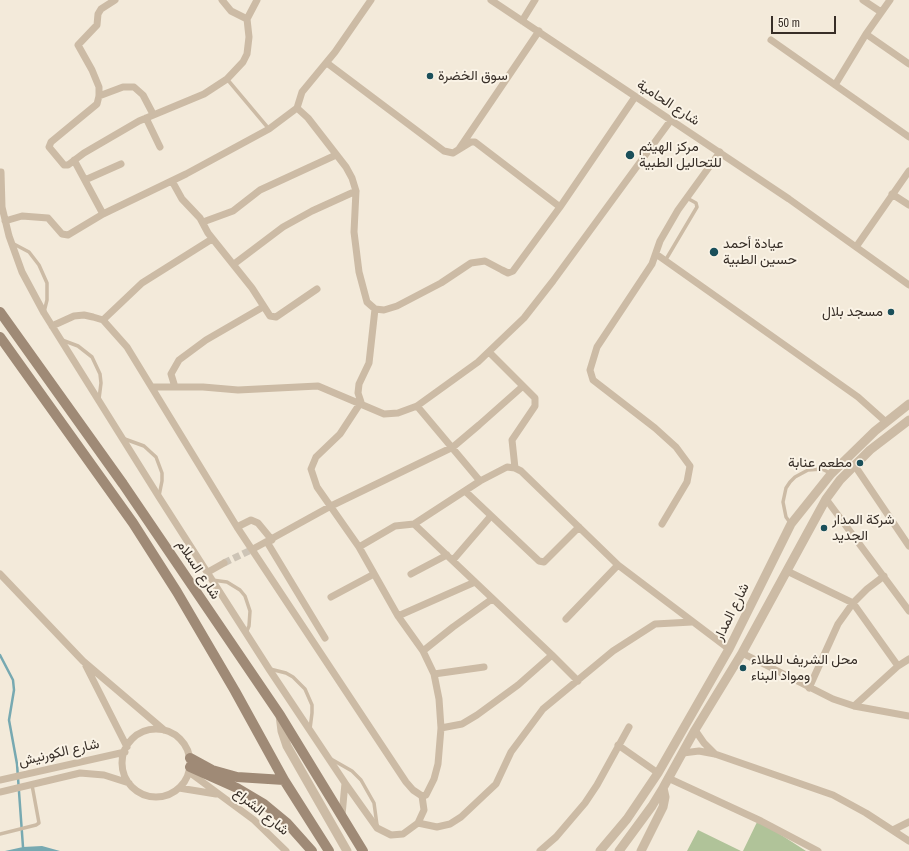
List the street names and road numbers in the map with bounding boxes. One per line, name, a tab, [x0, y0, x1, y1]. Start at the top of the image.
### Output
street label: شارع الحامية	[633, 76, 703, 130]
street label: شارع السلام	[173, 537, 223, 603]
street label: شارع المدار	[711, 580, 753, 644]
street label: شارع الكورنيش	[17, 736, 101, 770]
street label: شارع الشراع	[230, 785, 292, 839]

